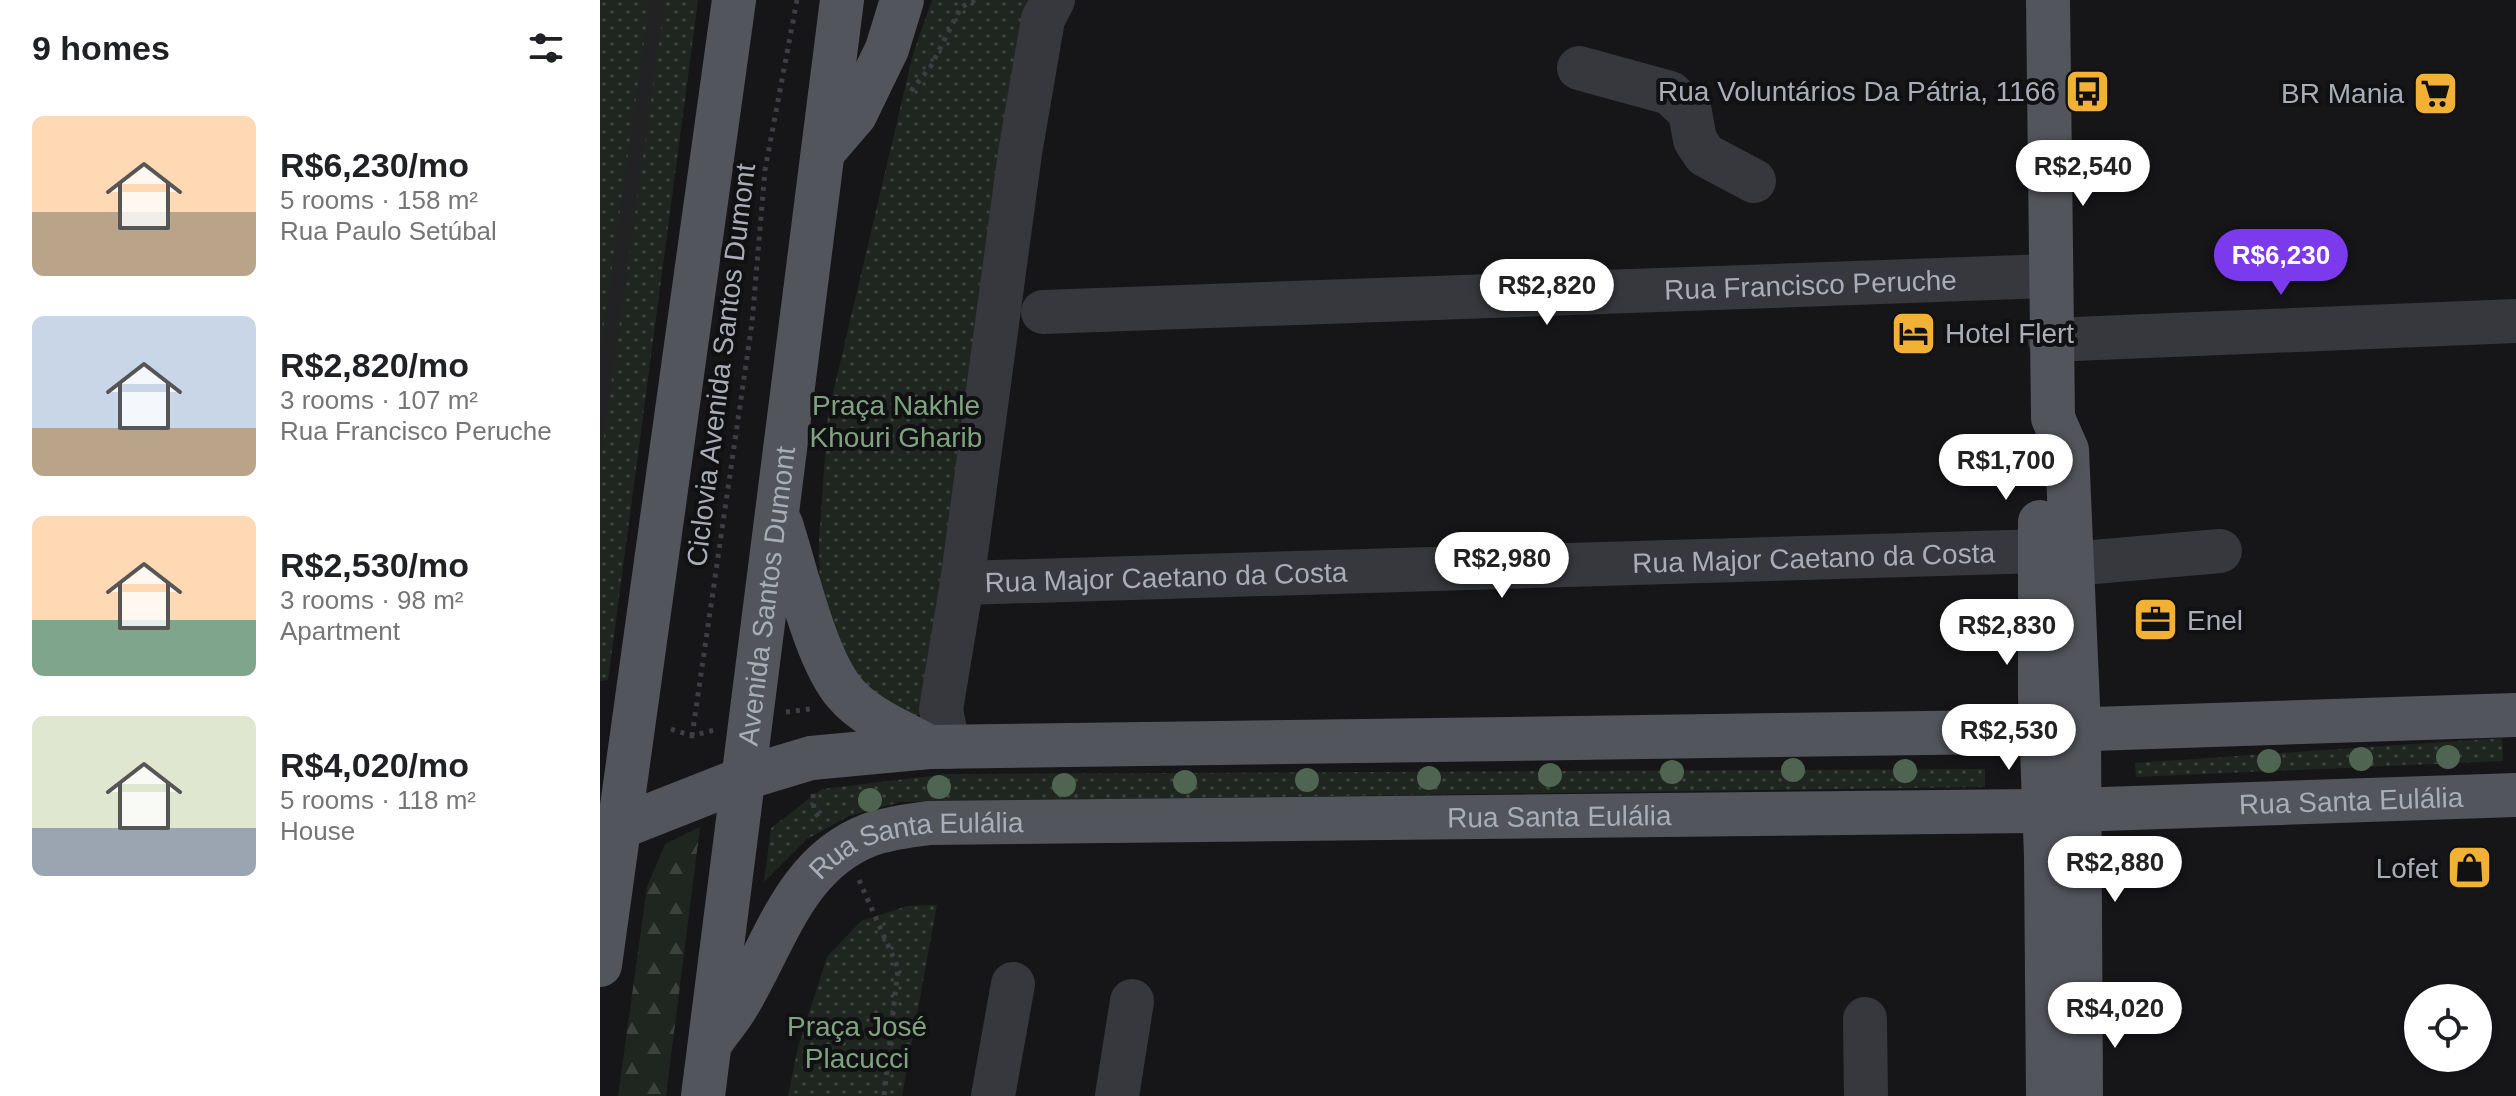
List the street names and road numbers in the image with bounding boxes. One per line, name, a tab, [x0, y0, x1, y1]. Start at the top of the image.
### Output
street label: Ciclovia Avenida Santos Dumont	[681, 162, 761, 568]
street label: Rua Francisco Peruche	[1664, 264, 1957, 305]
street label: Avenida Santos Dumont	[732, 444, 801, 748]
street label: Rua Major Caetano da Costa	[1632, 537, 1996, 579]
street label: Rua Major Caetano da Costa	[984, 556, 1348, 598]
street label: Rua Santa Eulália	[2239, 781, 2464, 820]
street label: Rua Santa Eulália	[1447, 800, 1672, 833]
street label: Rua Santa Eulália	[802, 806, 1024, 885]

